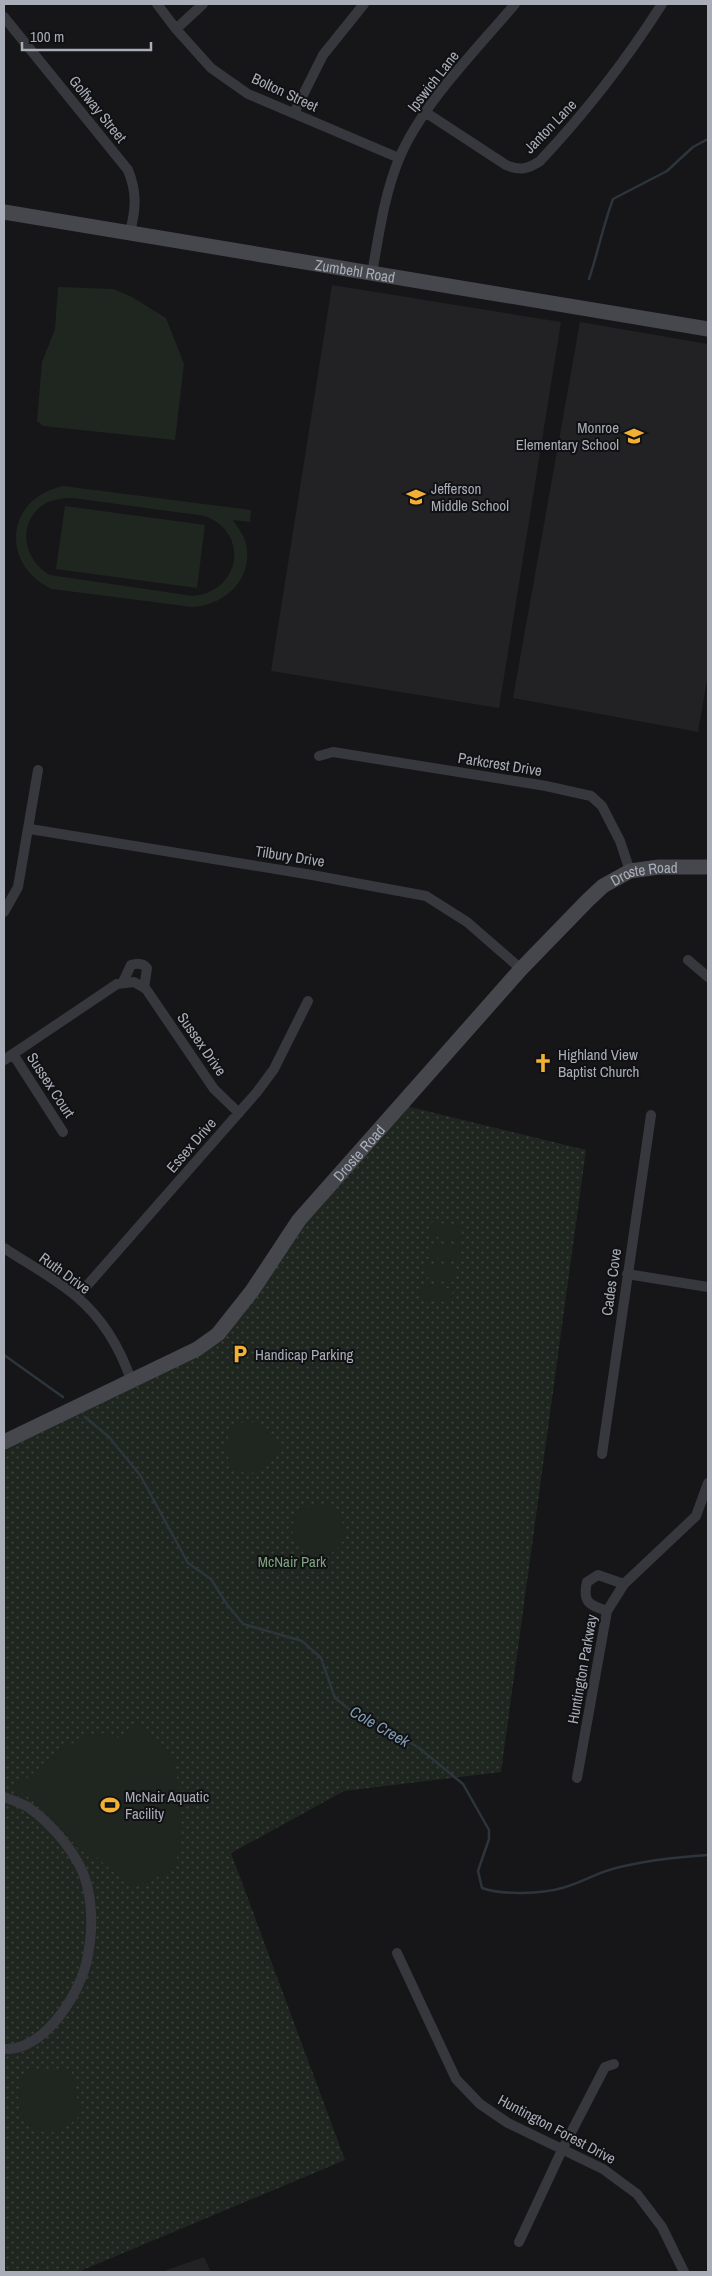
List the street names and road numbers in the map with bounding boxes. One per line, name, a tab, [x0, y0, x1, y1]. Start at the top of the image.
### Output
street label: Ipswich Lane	[402, 46, 464, 116]
street label: Bolton Street	[248, 67, 322, 117]
street label: Golfway Street	[64, 71, 132, 147]
street label: Janton Lane	[519, 94, 581, 158]
street label: Zumbehl Road	[314, 253, 397, 287]
street label: Parkcrest Drive	[456, 747, 544, 781]
street label: Tilbury Drive	[254, 840, 326, 872]
street label: Droste Road	[606, 857, 678, 890]
street label: Sussex Drive	[172, 1008, 232, 1080]
street label: Sussex Court	[22, 1048, 80, 1122]
street label: Essex Drive	[161, 1113, 221, 1177]
street label: Droste Road	[328, 1120, 389, 1185]
street label: Ruth Drive	[35, 1247, 95, 1299]
street label: Cades Cove	[596, 1247, 626, 1317]
street label: Huntington Parkway	[562, 1612, 602, 1725]
street label: Huntington Forest Drive	[494, 2089, 620, 2169]

